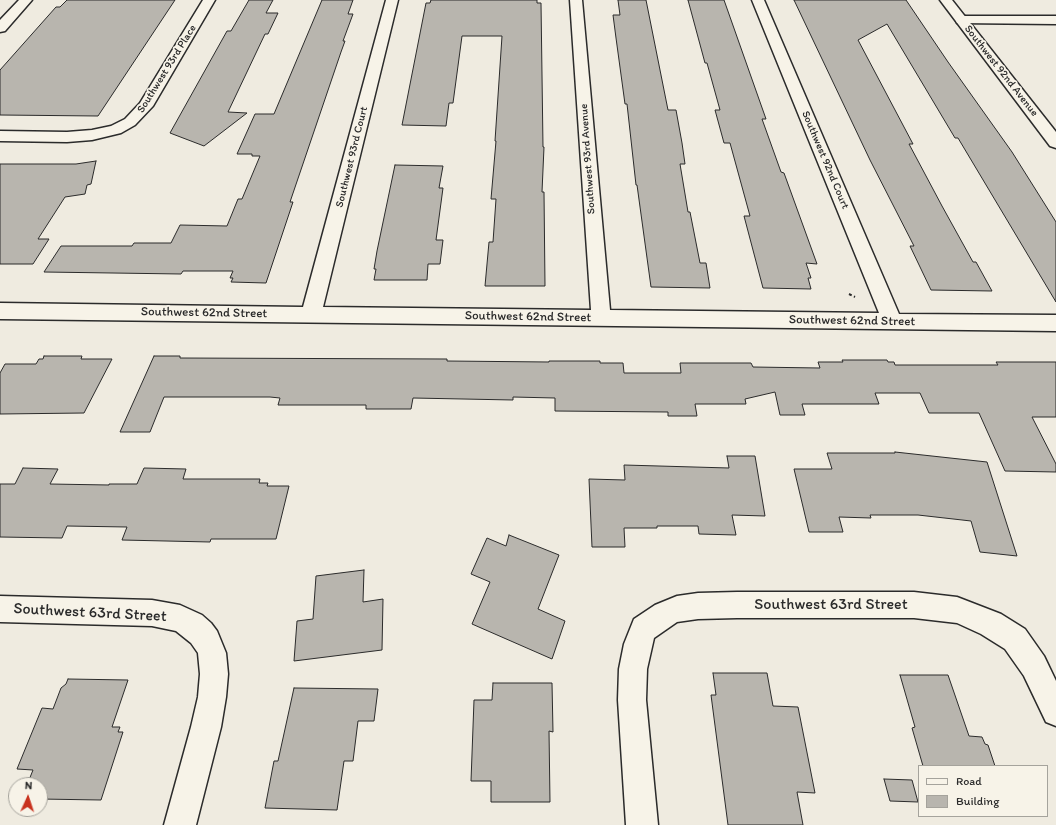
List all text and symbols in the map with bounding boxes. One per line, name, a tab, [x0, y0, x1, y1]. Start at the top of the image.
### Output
street label: Southwest 93rd Place	[134, 22, 200, 116]
street label: Southwest 92nd Avenue	[961, 23, 1041, 119]
street label: Southwest 93rd Avenue	[578, 103, 598, 215]
street label: Southwest 93rd Court	[333, 105, 371, 209]
street label: Southwest 92nd Court	[798, 109, 852, 211]
street label: Southwest 62nd Street	[141, 304, 267, 322]
street label: Southwest 62nd Street	[465, 308, 591, 326]
street label: Southwest 62nd Street	[789, 312, 915, 330]
street label: Southwest 63rd Street	[754, 595, 908, 615]
street label: Southwest 63rd Street	[13, 599, 167, 627]
legend	[918, 765, 1048, 817]
text: Road	[956, 774, 982, 788]
north arrow	[8, 777, 48, 817]
text: N	[25, 779, 33, 792]
text: Building	[956, 794, 999, 808]

